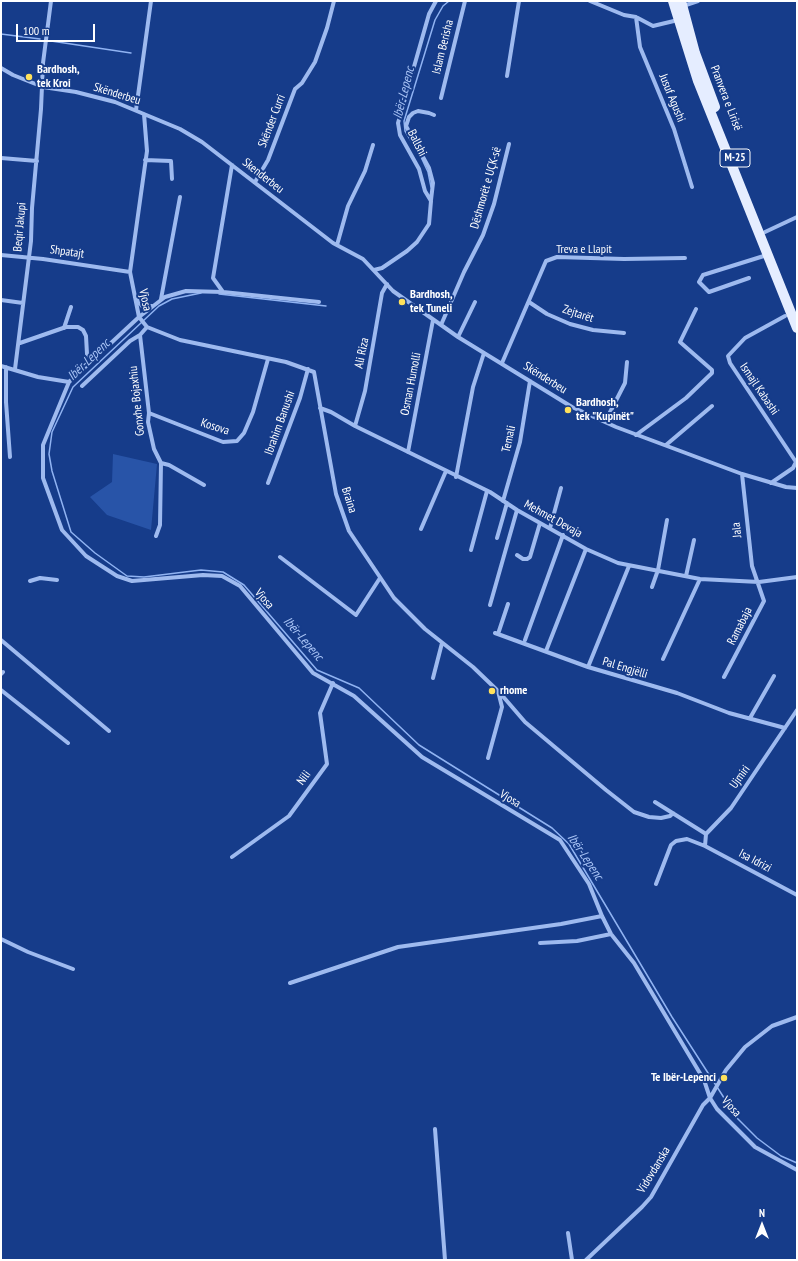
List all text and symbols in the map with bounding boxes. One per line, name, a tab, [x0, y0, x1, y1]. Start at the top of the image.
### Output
scale bar	[18, 16, 97, 42]
street label: Islam Berisha	[429, 18, 457, 76]
text: 100 m	[23, 23, 50, 38]
place label: Bardhosh, tek Kroi	[37, 63, 80, 91]
street label: Pranvera e Lirisë	[707, 63, 745, 133]
water label: Ibër-Lepenc	[390, 65, 418, 121]
marker: Bardhosh, tek Kroi	[24, 72, 34, 82]
street label: Jusuf Agushi	[656, 72, 688, 124]
street label: Skënderbeu	[92, 80, 142, 108]
street label: Skënder Curri	[255, 92, 289, 150]
street label: Ballshi	[404, 127, 430, 159]
street label: Dëshmorët e UÇK-së	[467, 145, 505, 231]
road number: M-25	[720, 149, 750, 167]
street label: Skenderbeu	[239, 155, 287, 197]
street label: Beqir Jakupi	[11, 202, 29, 252]
street label: Shpatajt	[49, 242, 85, 262]
street label: Treva e Llapit	[556, 243, 612, 257]
street label: Vjosa	[136, 288, 154, 312]
place label: Bardhosh, tek Tuneli	[410, 288, 453, 316]
marker: Bardhosh, tek Tuneli	[397, 297, 407, 307]
street label: Zejtarët	[561, 302, 595, 326]
water label: Ibër-Lepenc	[65, 336, 113, 384]
street label: Ali Riza	[352, 336, 372, 370]
street label: Osman Humolli	[398, 351, 424, 417]
street label: Skënderbeu	[521, 359, 569, 397]
street label: Ismajl Kabashi	[736, 360, 782, 418]
street label: Gonxhe Bojaxhiu	[126, 365, 148, 437]
street label: Ibrahim Banushi	[262, 389, 298, 457]
place label: Bardhosh, tek "Kupinët"	[576, 396, 634, 424]
marker: Bardhosh, tek "Kupinët"	[563, 405, 573, 415]
street label: Kosova	[199, 416, 231, 438]
street label: Temali	[499, 424, 519, 454]
street label: Braina	[338, 485, 360, 515]
street label: Mehmet Devaja	[521, 497, 585, 541]
street label: Jala	[729, 522, 745, 538]
street label: Vjosa	[251, 586, 277, 612]
street label: Ramabaja	[724, 605, 756, 647]
water label: Ibër-Lepenc	[280, 614, 326, 664]
street label: Pal Engjëlli	[601, 654, 649, 682]
place label: rhome	[500, 684, 527, 698]
marker: rhome	[487, 686, 497, 696]
street label: Ujmiri	[727, 763, 753, 791]
street label: Nili	[294, 768, 314, 788]
street label: Vjosa	[497, 787, 523, 811]
water label: Ibër-Lepenc	[564, 831, 606, 883]
street label: Isa Idrizi	[736, 846, 774, 876]
place label: Te Ibër-Lepenci	[651, 1071, 716, 1085]
marker: Te Ibër-Lepenci	[719, 1073, 729, 1083]
street label: Vjosa	[718, 1094, 744, 1120]
street label: Vidovdanska	[634, 1144, 674, 1196]
north arrow	[742, 1205, 782, 1245]
text: N	[759, 1206, 765, 1220]

